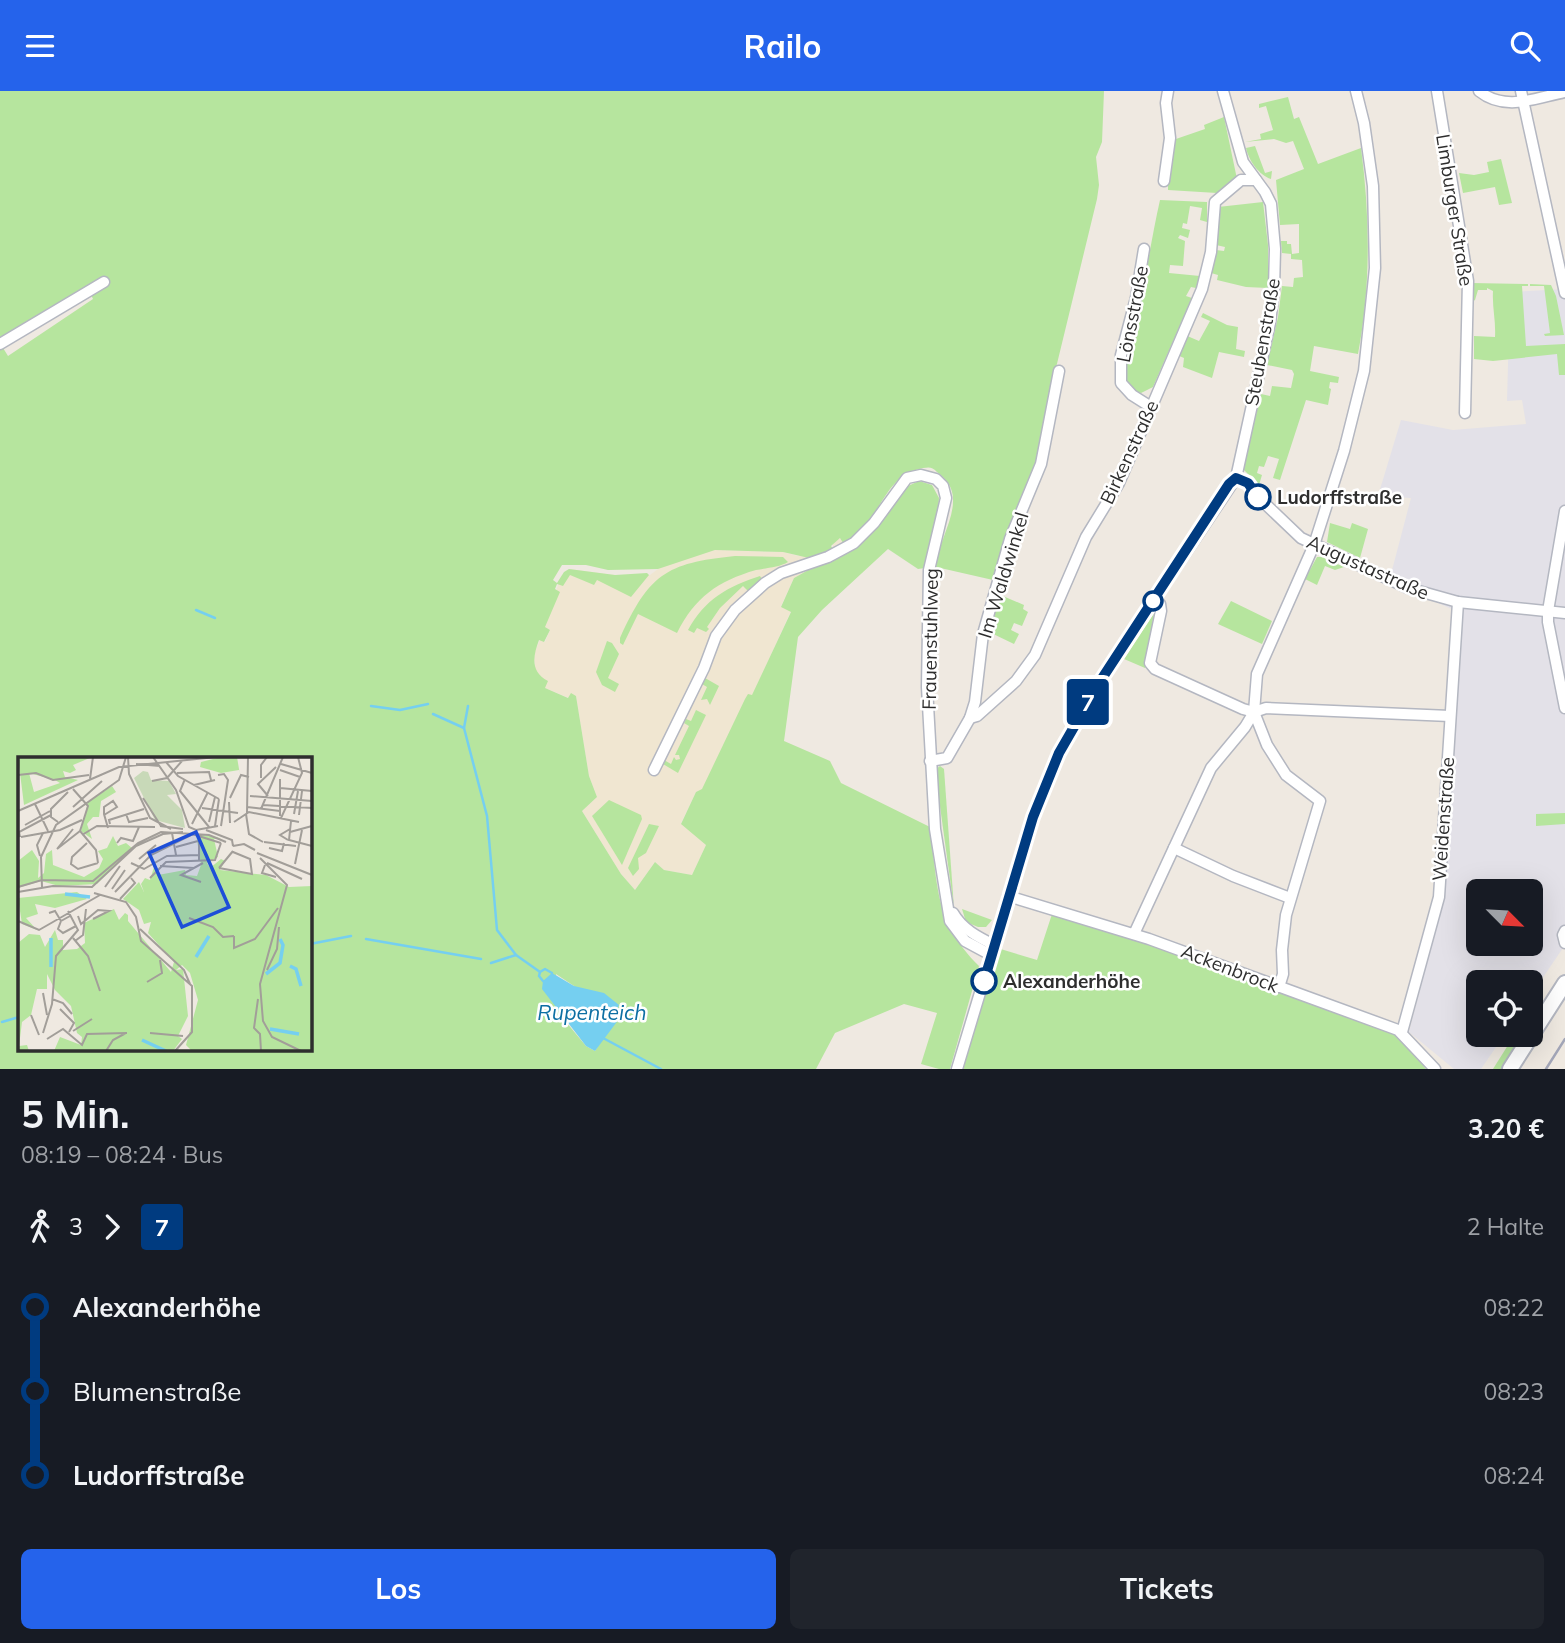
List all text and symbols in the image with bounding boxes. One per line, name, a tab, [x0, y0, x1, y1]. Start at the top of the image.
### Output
text: Railo	[744, 26, 821, 66]
icon: menu	[21, 27, 59, 65]
icon: search	[1506, 27, 1544, 65]
street label: Limburger Straße	[1431, 132, 1479, 288]
street label: Lönsstraße	[1111, 263, 1153, 365]
street label: Steubenstraße	[1239, 276, 1285, 408]
street label: Birkenstraße	[1094, 396, 1164, 508]
marker: Ludorffstraße	[1245, 484, 1271, 510]
place label: Ludorffstraße	[1277, 485, 1402, 509]
street label: Im Waldwinkel	[972, 509, 1034, 641]
street label: Augustastraße	[1303, 529, 1433, 605]
street label: Frauenstuhlweg	[917, 568, 943, 710]
unlabelled marker	[1143, 591, 1163, 611]
line badge: 7	[1065, 679, 1111, 725]
text: 7	[1081, 687, 1095, 717]
street label: Weidenstraße	[1427, 756, 1459, 882]
inset map	[18, 757, 312, 1051]
north arrow	[1466, 879, 1544, 955]
map controls	[1466, 879, 1543, 1047]
street label: Ackenbrock	[1178, 938, 1282, 998]
marker: Alexanderhöhe	[971, 968, 997, 994]
place label: Alexanderhöhe	[1003, 969, 1140, 993]
button: locate	[1466, 970, 1543, 1047]
water label: Rupenteich	[537, 999, 647, 1025]
text: 5 Min.	[21, 1090, 130, 1138]
text: 3.20 €	[1468, 1112, 1544, 1145]
text: 08:19 – 08:24 · Bus	[21, 1140, 223, 1169]
icon: walk	[21, 1208, 59, 1246]
icon: forward	[93, 1208, 131, 1246]
text: 3	[69, 1212, 83, 1241]
text: 7	[155, 1212, 169, 1242]
text: 2 Halte	[1467, 1212, 1544, 1241]
text: Alexanderhöhe	[73, 1291, 261, 1324]
text: 08:22	[1484, 1293, 1544, 1322]
text: Blumenstraße	[73, 1375, 241, 1408]
text: 08:23	[1484, 1377, 1544, 1406]
text: Ludorffstraße	[73, 1459, 244, 1492]
text: 08:24	[1484, 1461, 1544, 1490]
button: Los	[21, 1549, 776, 1629]
button: Tickets	[790, 1549, 1544, 1629]

